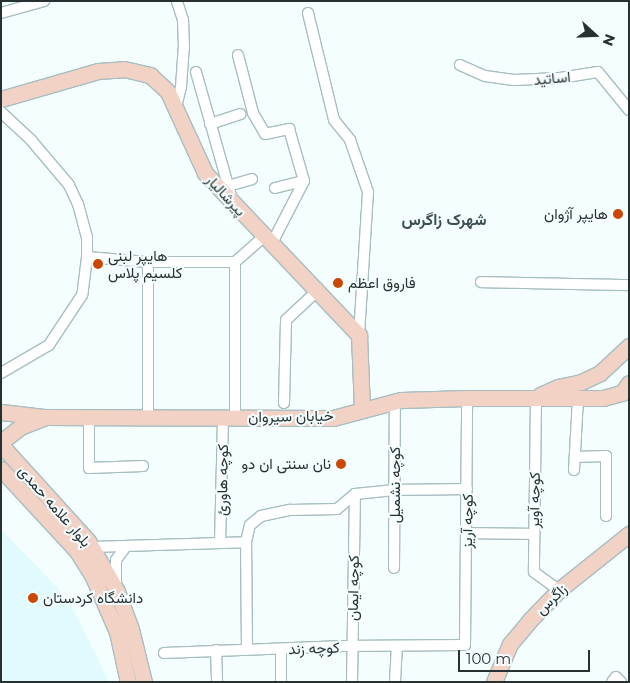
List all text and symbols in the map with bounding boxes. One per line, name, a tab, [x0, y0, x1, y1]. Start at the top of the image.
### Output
north arrow	[570, 10, 620, 60]
text: N	[599, 32, 619, 49]
street label: اساتید	[533, 67, 571, 89]
street label: پیرشالیار	[202, 170, 250, 220]
place label: هایپر آژوان	[544, 205, 608, 223]
marker: هایپر آژوان	[612, 208, 624, 220]
district label: شهرک زاگرس	[402, 210, 486, 230]
place label: هایپر لبنی کلسیم پلاس	[108, 246, 182, 281]
marker: هایپر لبنی کلسیم پلاس	[92, 258, 104, 270]
place label: فاروق اعظم	[348, 274, 416, 292]
marker: فاروق اعظم	[332, 277, 344, 289]
street label: خیابان سیروان	[248, 406, 334, 426]
street label: کوچه هاورئ	[212, 444, 232, 516]
street label: کوچه نشمیل	[386, 447, 404, 523]
place label: نان سنتی ان دو	[241, 455, 331, 473]
marker: نان سنتی ان دو	[335, 458, 347, 470]
street label: بلوار علامه حمدی	[15, 462, 95, 550]
street label: کوچه آویر	[525, 472, 543, 528]
street label: کوچه آریز	[458, 494, 476, 548]
street label: کوچه ایمان	[343, 555, 363, 621]
street label: زاگرس	[532, 580, 570, 618]
place label: دانشگاه کردستان	[43, 589, 143, 607]
marker: دانشگاه کردستان	[27, 592, 39, 604]
street label: کوچه زند	[288, 638, 340, 658]
scale bar	[460, 640, 592, 672]
text: 100 m	[466, 649, 511, 668]

